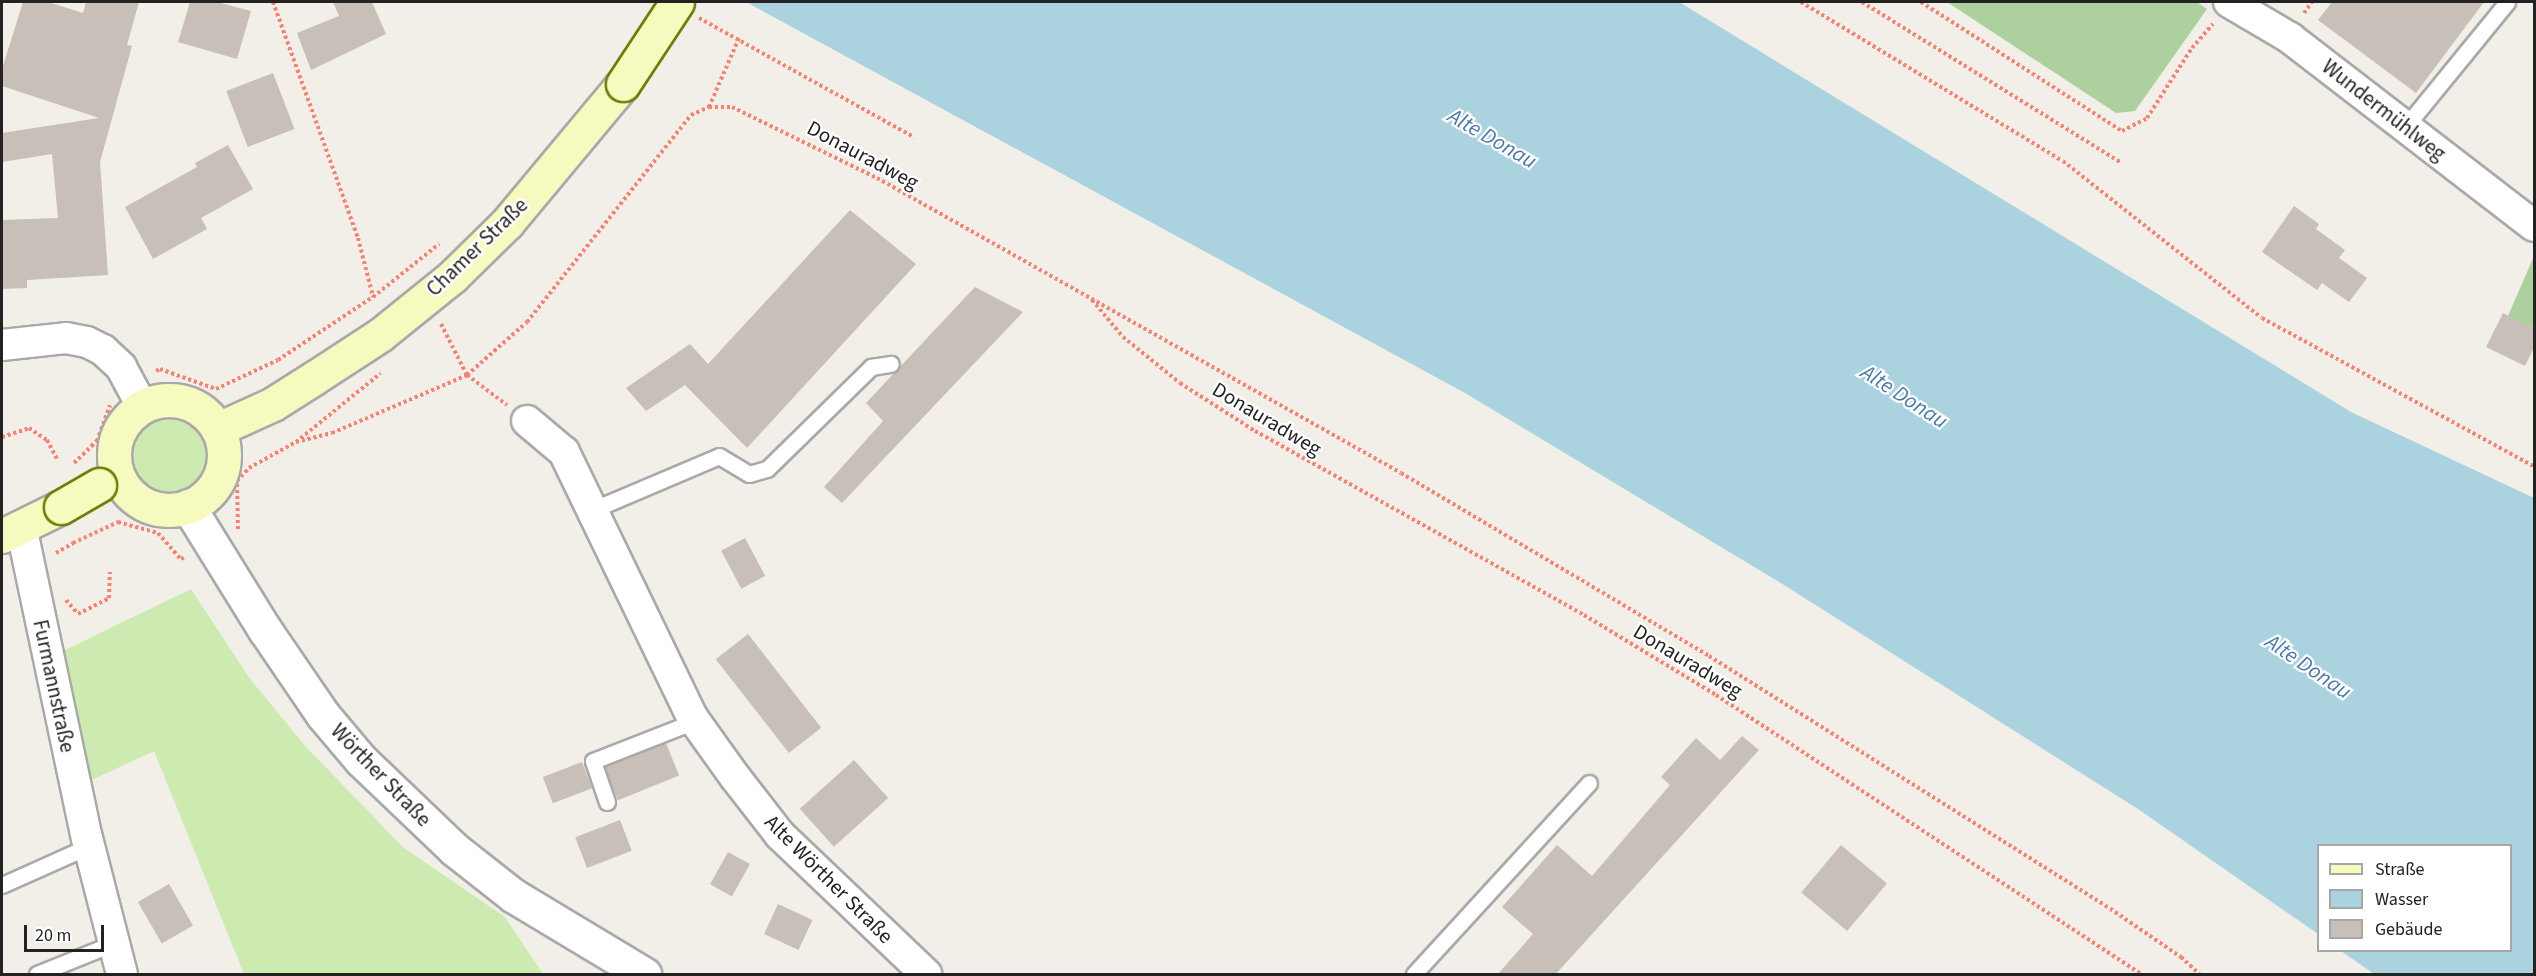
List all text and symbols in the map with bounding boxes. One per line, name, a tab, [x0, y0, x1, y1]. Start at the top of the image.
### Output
street label: Wundermühlweg	[2317, 54, 2451, 166]
water label: Alte Donau	[1443, 103, 1541, 175]
street label: Donauradweg	[803, 115, 923, 195]
street label: Chamer Straße	[421, 192, 533, 302]
water label: Alte Donau	[1856, 359, 1952, 435]
street label: Donauradweg	[1208, 377, 1326, 461]
street label: Furmannstraße	[28, 617, 80, 755]
street label: Donauradweg	[1629, 619, 1747, 703]
water label: Alte Donau	[2260, 629, 2356, 705]
street label: Wörther Straße	[326, 718, 436, 832]
street label: Alte Wörther Straße	[759, 809, 899, 949]
legend	[2317, 844, 2512, 952]
text: Straße	[2375, 857, 2424, 882]
text: Wasser	[2375, 887, 2428, 912]
scale bar	[27, 913, 106, 951]
text: Gebäude	[2375, 917, 2443, 942]
text: 20 m	[35, 923, 71, 948]

